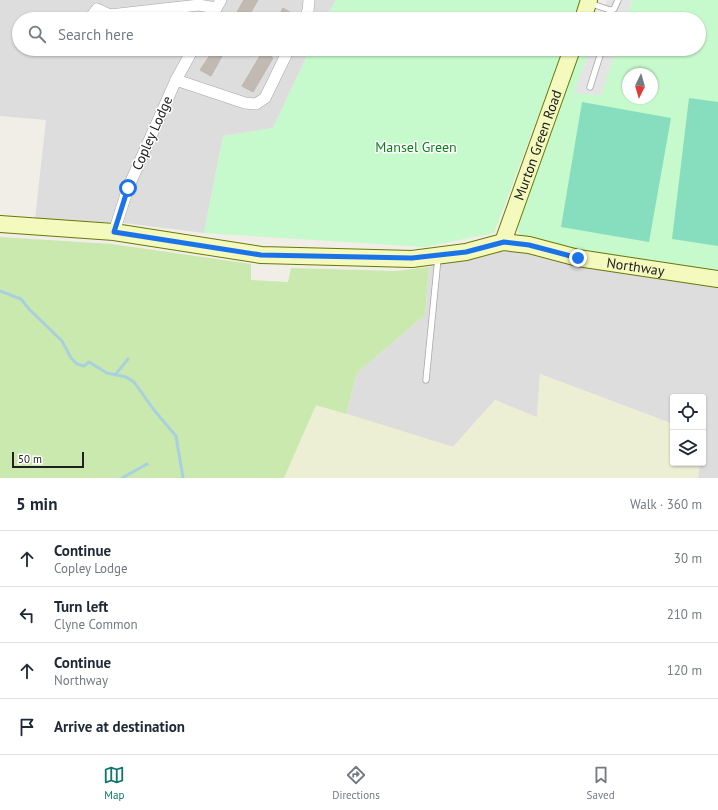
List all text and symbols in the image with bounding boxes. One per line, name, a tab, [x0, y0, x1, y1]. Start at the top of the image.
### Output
search box	[12, 12, 706, 56]
icon: search	[26, 23, 48, 45]
text: Search here	[58, 25, 134, 44]
north arrow	[622, 68, 658, 104]
street label: Murton Green Road	[510, 87, 566, 203]
street label: Copley Lodge	[128, 93, 176, 173]
park label: Mansel Green	[375, 138, 457, 156]
route start	[119, 179, 137, 197]
route end	[569, 249, 587, 267]
street label: Northway	[605, 253, 666, 280]
map controls	[670, 394, 706, 466]
button: locate	[670, 394, 706, 430]
button: layers	[670, 430, 706, 466]
scale bar	[12, 450, 84, 469]
text: 50 m	[18, 452, 42, 466]
text: 5 min	[16, 493, 57, 515]
text: Walk · 360 m	[630, 496, 702, 513]
text: Continue	[54, 541, 111, 560]
icon: ahead	[16, 548, 38, 570]
text: 30 m	[674, 550, 702, 567]
text: Copley Lodge	[54, 560, 128, 577]
text: Turn left	[54, 597, 108, 616]
icon: left	[16, 604, 38, 626]
text: 210 m	[667, 606, 702, 623]
text: Clyne Common	[54, 616, 138, 633]
text: Continue	[54, 653, 111, 672]
icon: ahead	[16, 660, 38, 682]
text: 120 m	[667, 662, 702, 679]
text: Northway	[54, 672, 108, 689]
icon: arrive	[16, 716, 38, 738]
text: Arrive at destination	[54, 717, 185, 736]
tab: Map	[103, 764, 125, 802]
tab: Directions	[332, 764, 380, 802]
tab: Saved	[587, 764, 615, 802]

